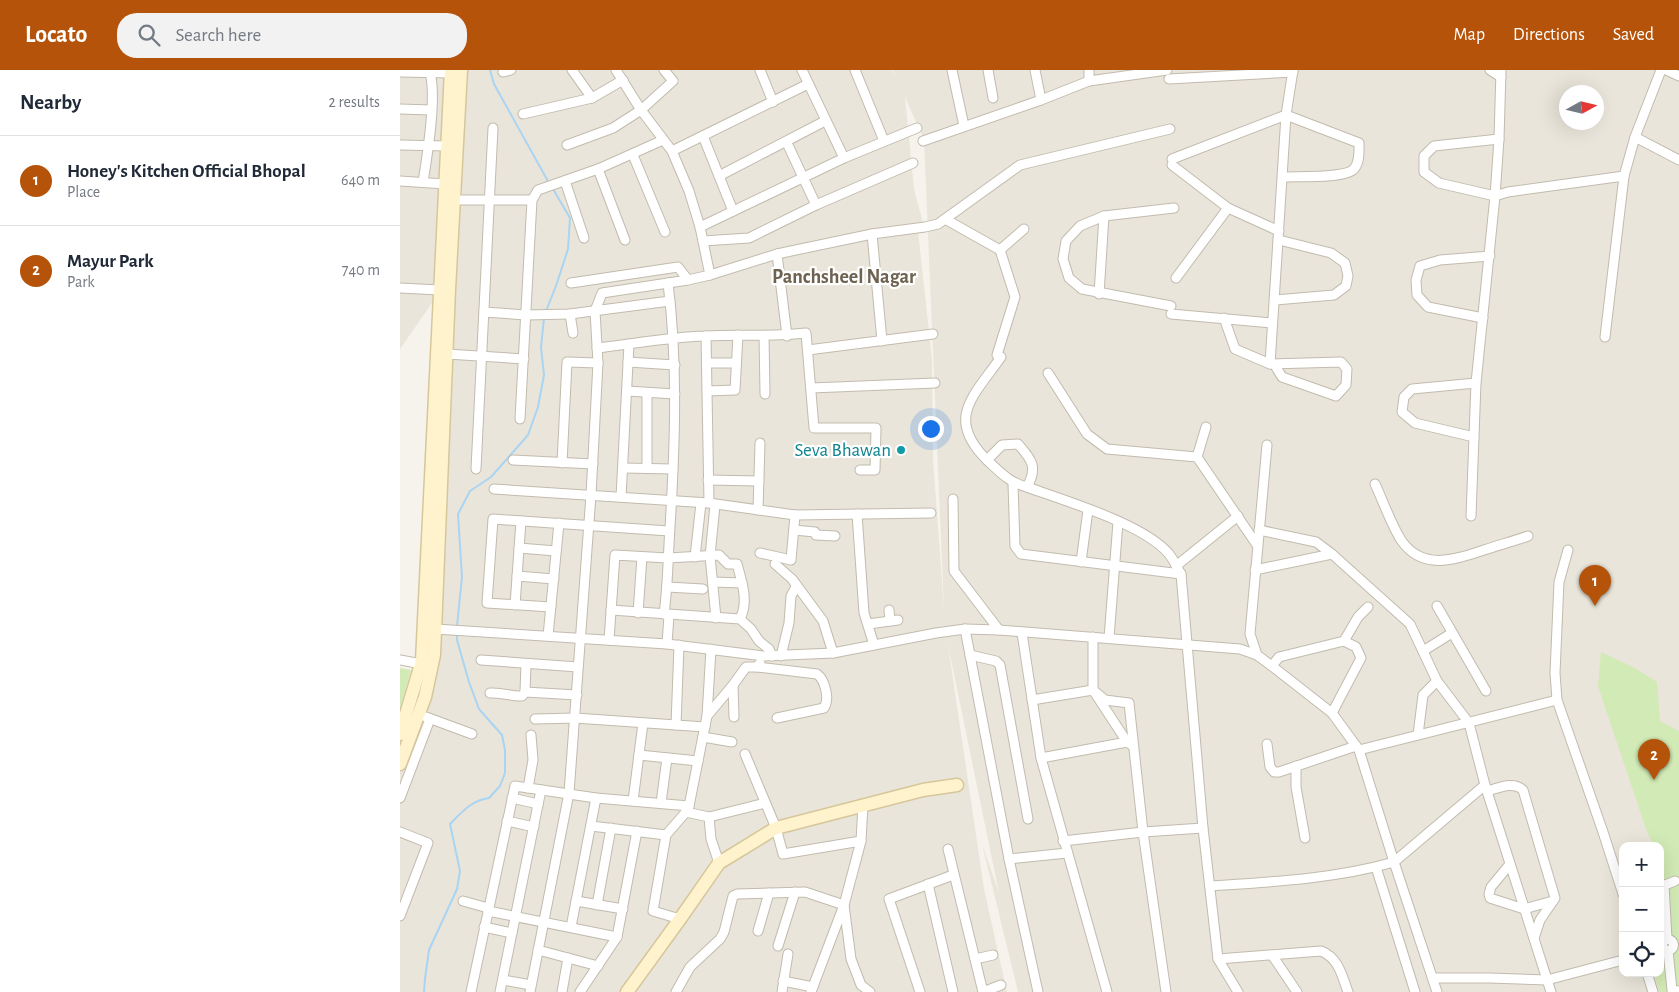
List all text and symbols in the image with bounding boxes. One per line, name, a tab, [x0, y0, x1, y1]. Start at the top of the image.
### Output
search box	[117, 13, 467, 58]
icon: search	[135, 21, 163, 49]
text: Locato	[25, 23, 87, 47]
text: Search here	[175, 26, 261, 45]
text: Map	[1454, 26, 1485, 44]
text: Directions	[1513, 26, 1585, 44]
text: Saved	[1613, 26, 1654, 44]
north arrow	[1559, 85, 1604, 130]
text: Nearby	[20, 92, 81, 113]
text: 2 results	[328, 94, 380, 110]
text: Honey's Kitchen Official Bhopal	[67, 162, 306, 181]
text: 1	[33, 172, 39, 188]
text: 640 m	[341, 172, 380, 188]
text: Place	[67, 184, 100, 200]
text: Mayur Park	[67, 252, 154, 271]
text: 2	[32, 262, 40, 278]
text: 740 m	[342, 262, 380, 278]
district label: Panchsheel Nagar	[772, 267, 916, 287]
text: Park	[67, 274, 95, 290]
your location	[918, 416, 944, 442]
place label: Seva Bhawan	[794, 441, 891, 460]
marker: Seva Bhawan	[895, 444, 907, 456]
pin: 1	[1579, 565, 1611, 606]
pin: 2	[1638, 739, 1670, 780]
map controls	[1619, 842, 1664, 977]
button: +	[1619, 842, 1664, 887]
button: −	[1619, 887, 1664, 932]
button: locate	[1619, 932, 1664, 977]

